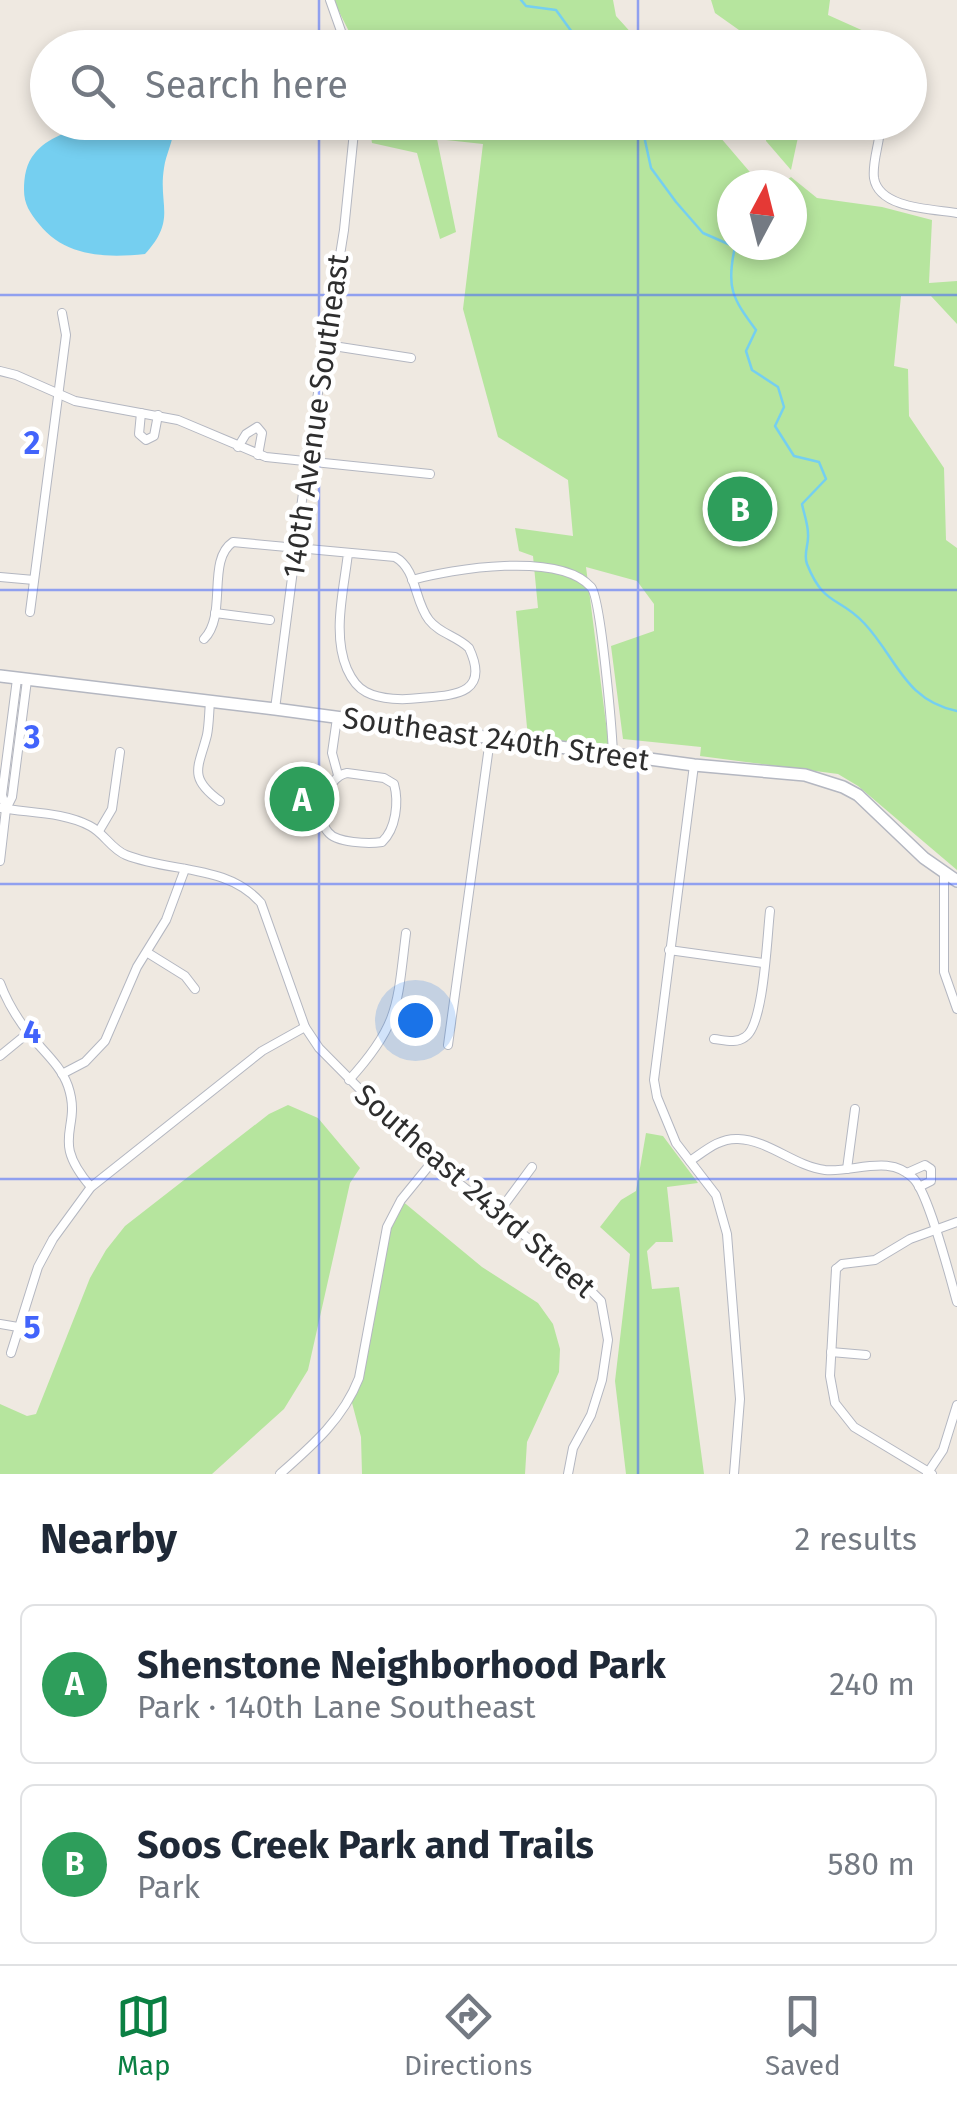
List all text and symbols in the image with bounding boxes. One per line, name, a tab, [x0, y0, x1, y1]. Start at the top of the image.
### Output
search box	[30, 30, 927, 140]
icon: search	[65, 58, 120, 113]
text: Search here	[145, 62, 348, 108]
north arrow	[717, 170, 807, 260]
street label: 140th Avenue Southeast	[275, 252, 357, 580]
text: 2	[24, 424, 40, 462]
pin: B	[708, 472, 772, 546]
street label: Southeast 240th Street	[340, 700, 652, 778]
text: 3	[23, 718, 40, 756]
pin: A	[270, 762, 334, 836]
your location	[390, 995, 441, 1046]
text: 4	[23, 1013, 41, 1051]
street label: Southeast 243rd Street	[347, 1077, 603, 1305]
text: 5	[23, 1308, 41, 1346]
text: Nearby	[40, 1514, 177, 1564]
text: 2 results	[794, 1520, 917, 1558]
text: Shenstone Neighborhood Park	[137, 1642, 666, 1688]
text: A	[65, 1665, 84, 1703]
text: 240 m	[829, 1665, 915, 1703]
text: Park · 140th Lane Southeast	[137, 1688, 536, 1726]
text: Soos Creek Park and Trails	[137, 1822, 594, 1868]
text: B	[65, 1845, 84, 1883]
text: 580 m	[828, 1845, 915, 1883]
text: Park	[137, 1868, 200, 1906]
tab: Map	[116, 1989, 171, 2082]
tab: Directions	[404, 1989, 532, 2082]
tab: Saved	[765, 1989, 841, 2082]

